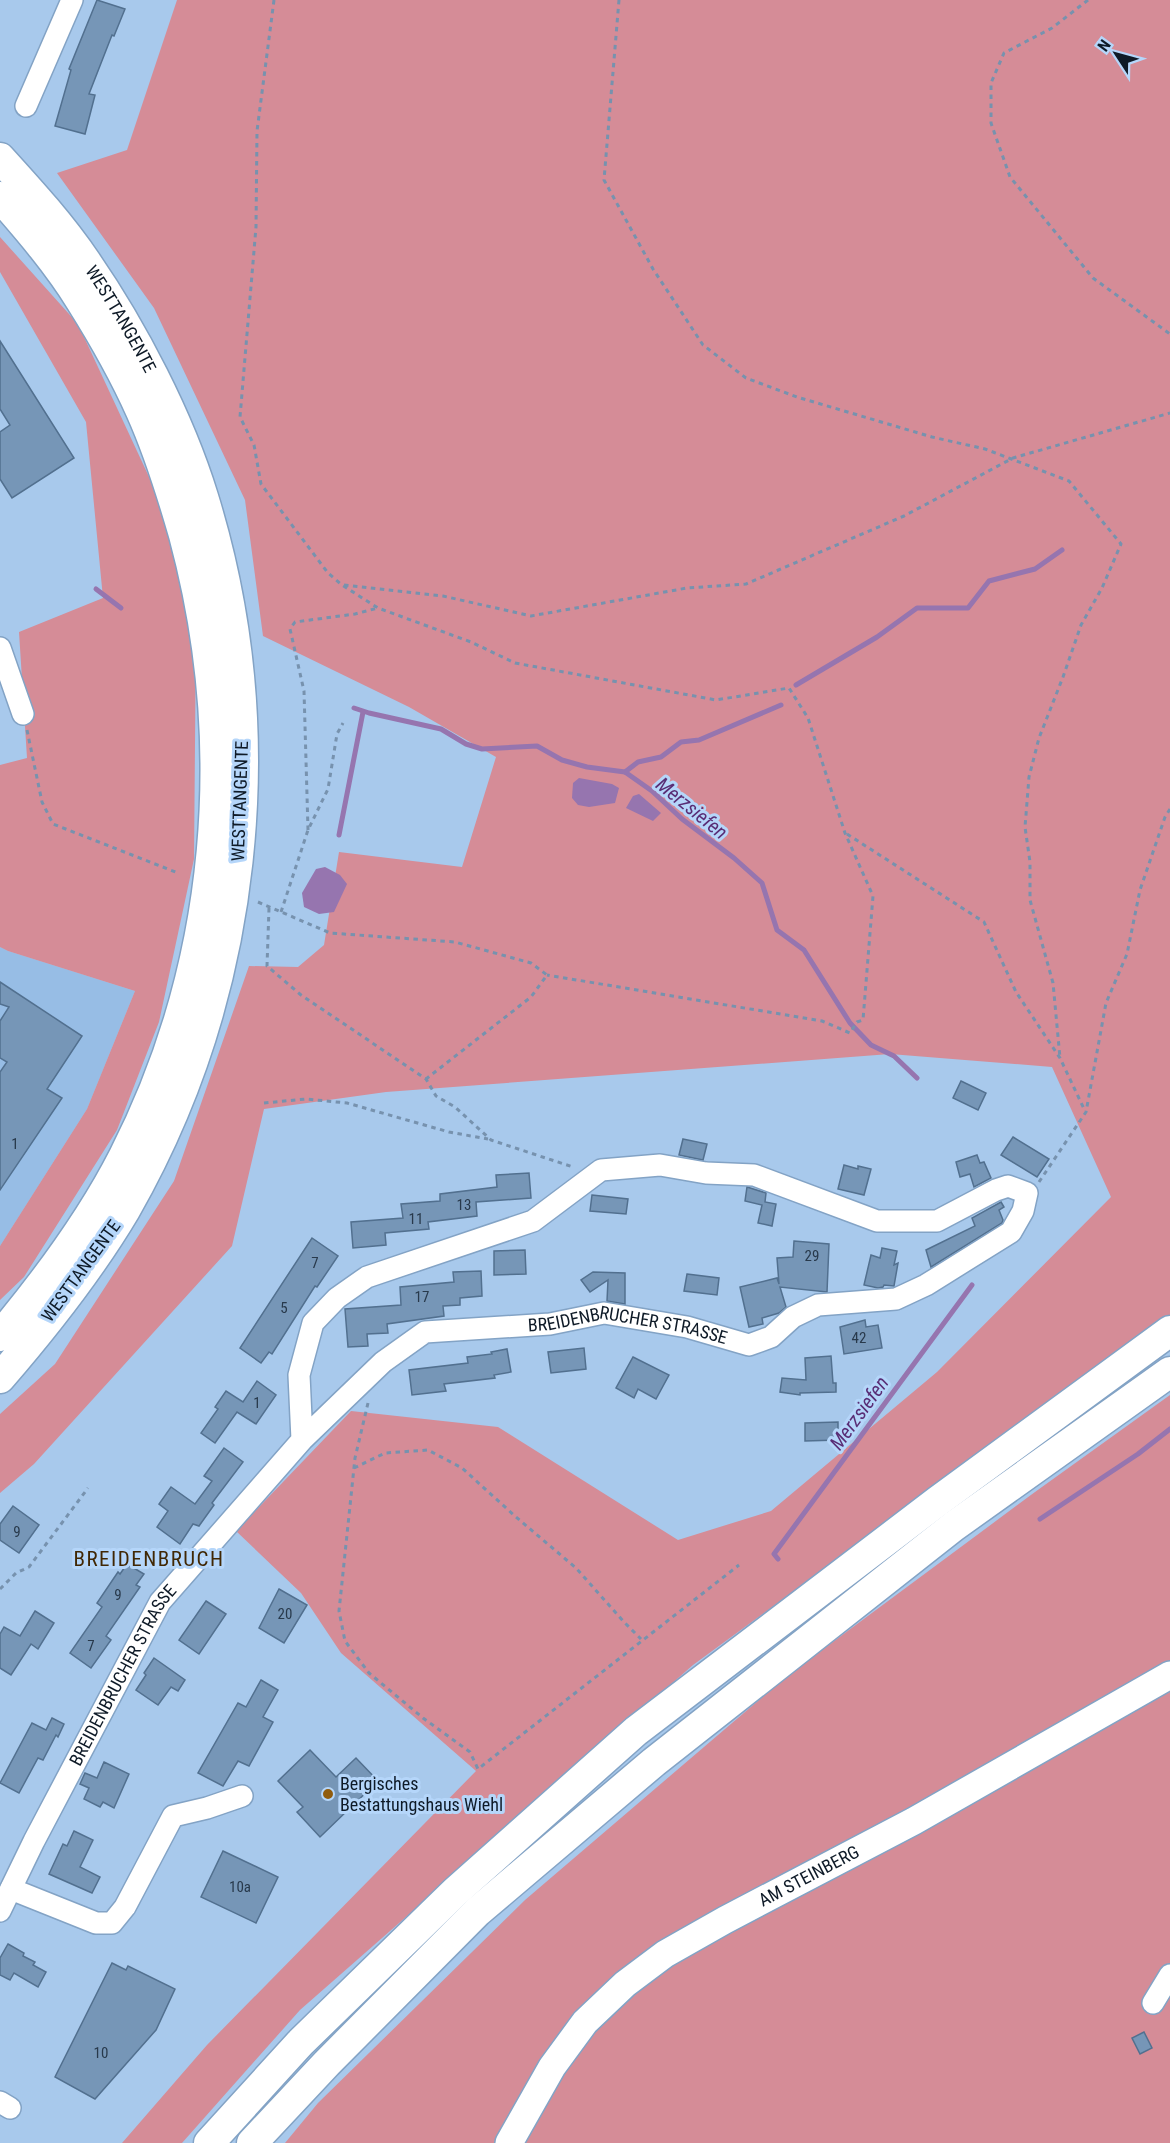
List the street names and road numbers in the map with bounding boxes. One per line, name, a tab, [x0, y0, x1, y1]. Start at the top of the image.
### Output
street label: WESTTANGENTE	[81, 261, 161, 376]
street label: WESTTANGENTE	[227, 740, 252, 862]
street label: WESTTANGENTE	[37, 1216, 125, 1326]
street label: BREIDENBRUCHER STRASSE	[527, 1301, 730, 1348]
street label: BREIDENBRUCHER STRASSE	[65, 1580, 180, 1769]
street label: AM STEINBERG	[755, 1841, 862, 1911]

